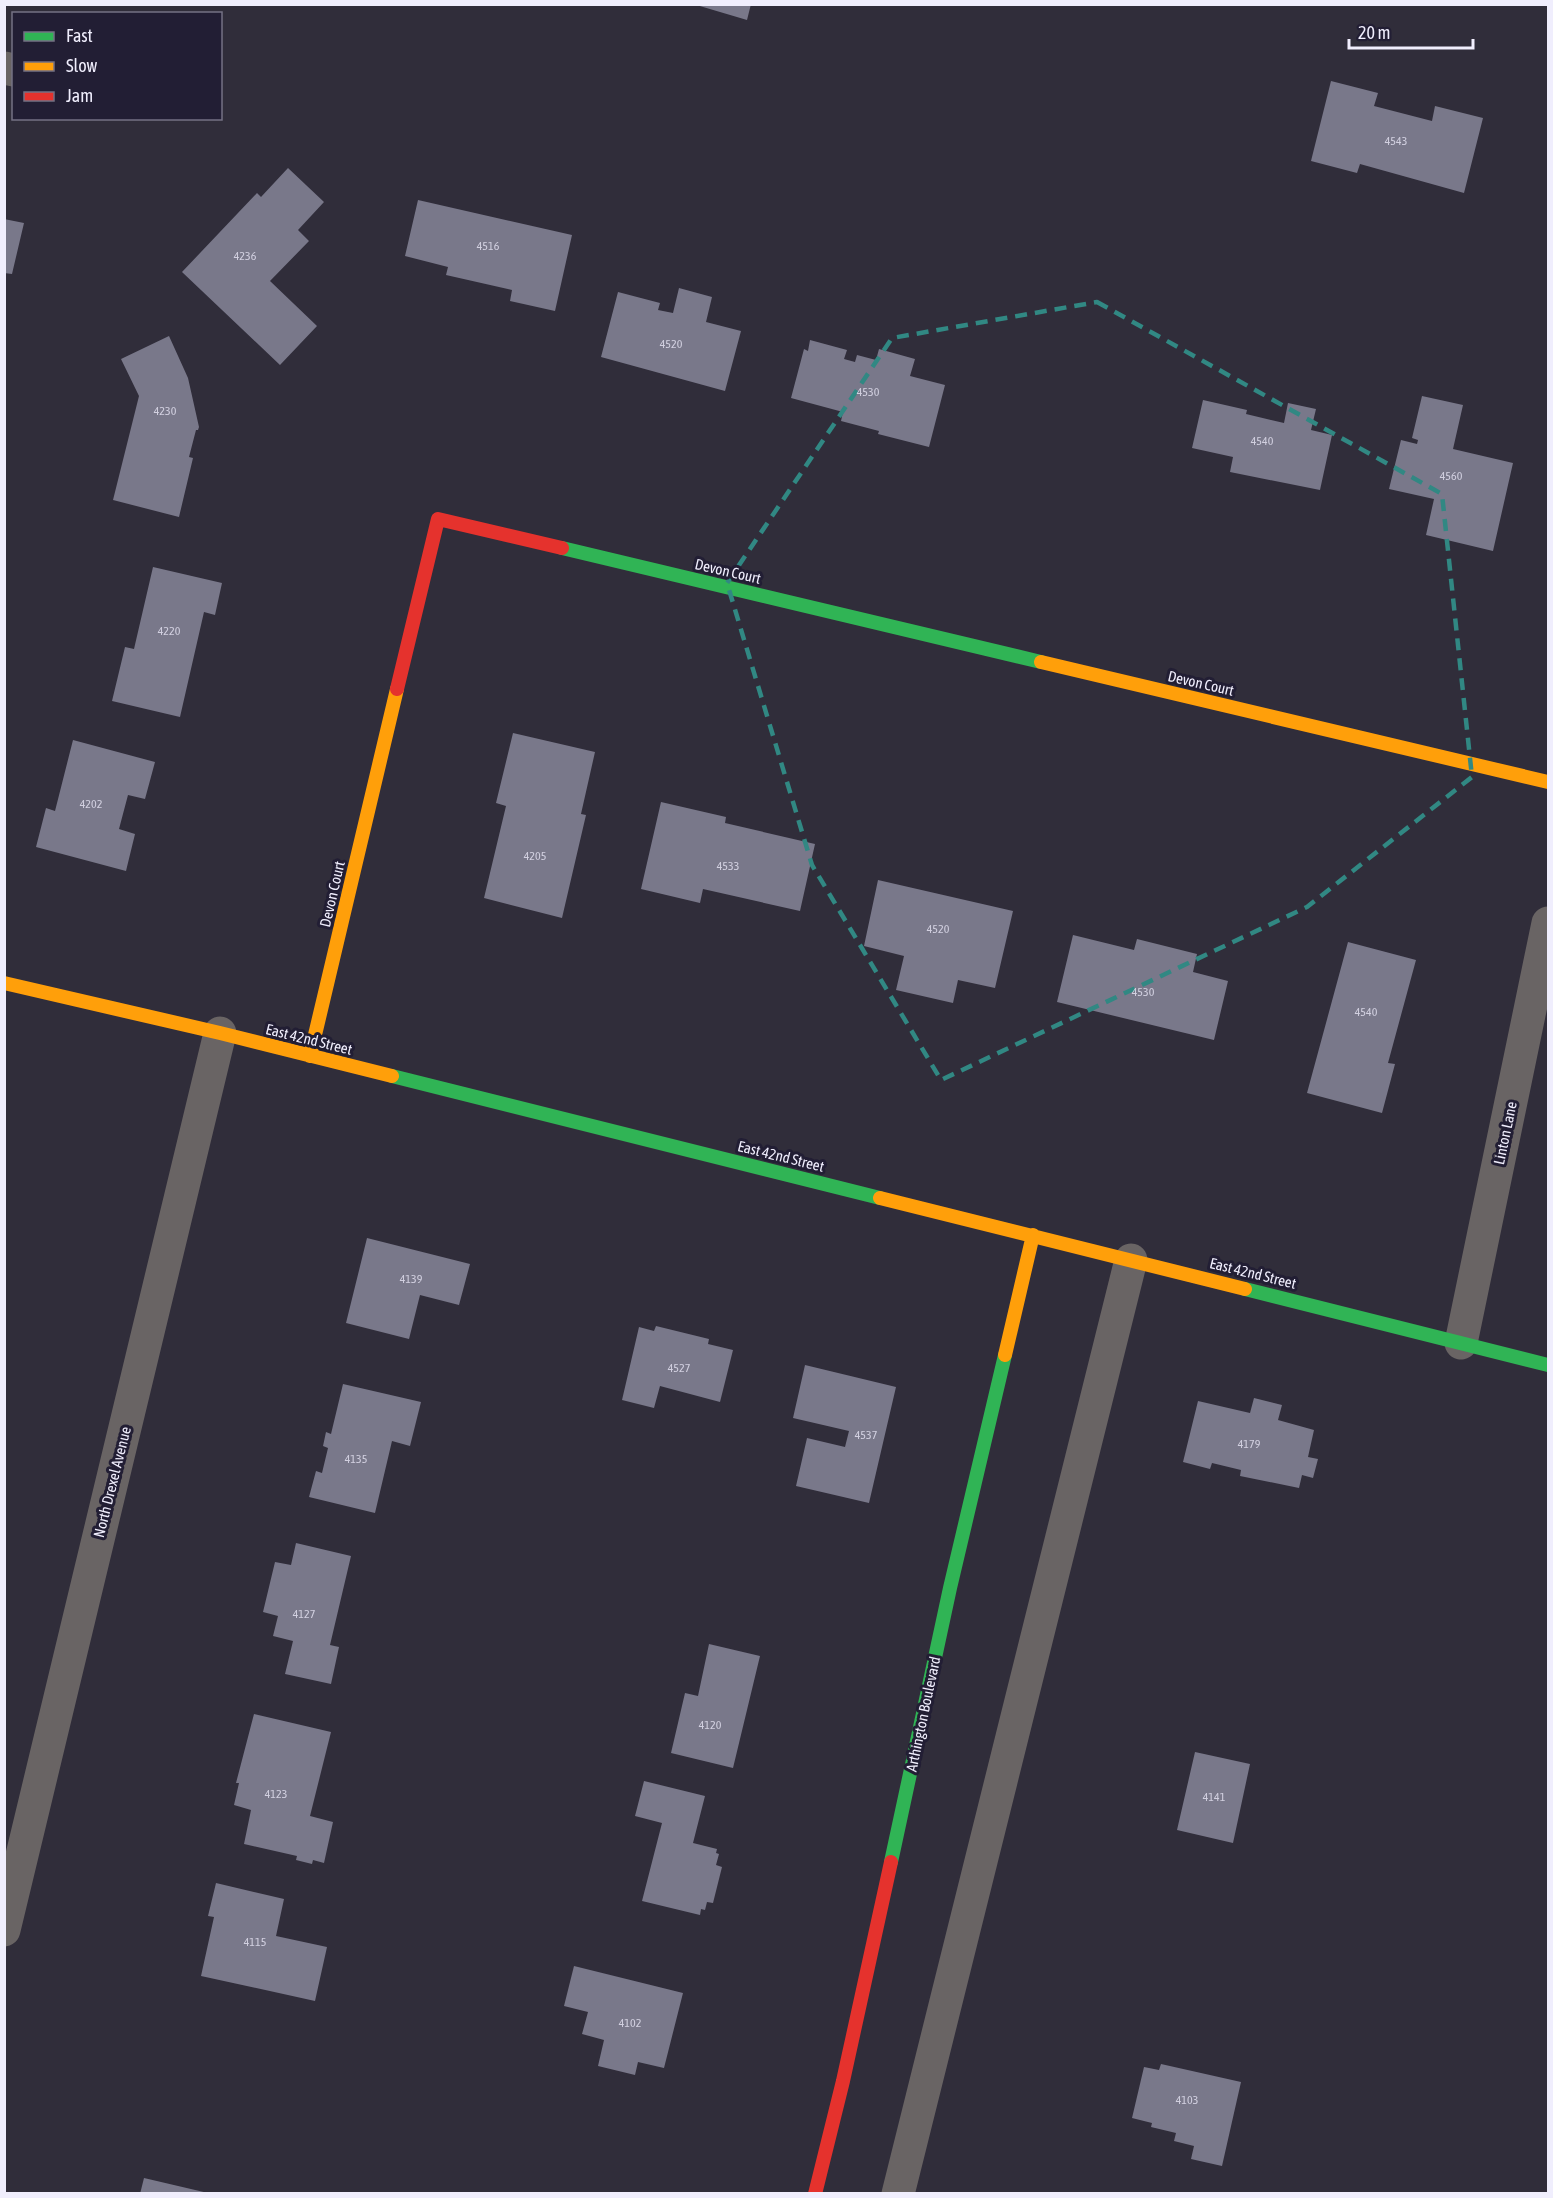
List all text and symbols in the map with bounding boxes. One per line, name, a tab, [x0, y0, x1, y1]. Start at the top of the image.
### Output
legend	[12, 12, 222, 120]
scale bar	[1349, 12, 1474, 50]
text: 20 m	[1358, 22, 1390, 43]
text: Fast	[66, 25, 93, 46]
text: Slow	[66, 55, 97, 76]
text: Jam	[66, 85, 93, 106]
house number: 4543	[1385, 134, 1407, 148]
house number: 4516	[477, 239, 500, 253]
house number: 4236	[234, 249, 257, 263]
house number: 4520	[660, 337, 683, 351]
house number: 4530	[857, 385, 880, 399]
house number: 4230	[154, 404, 177, 418]
house number: 4540	[1251, 434, 1274, 448]
house number: 4560	[1440, 469, 1463, 483]
street label: Devon Court	[693, 555, 763, 587]
house number: 4220	[158, 624, 181, 638]
street label: Devon Court	[1166, 667, 1236, 699]
house number: 4202	[80, 797, 102, 811]
house number: 4205	[524, 849, 546, 863]
street label: Devon Court	[316, 859, 348, 929]
house number: 4533	[717, 859, 739, 873]
house number: 4520	[927, 922, 950, 936]
house number: 4530	[1132, 985, 1155, 999]
house number: 4540	[1355, 1005, 1378, 1019]
street label: East 42nd Street	[264, 1020, 354, 1058]
street label: Linton Lane	[1490, 1100, 1520, 1166]
street label: East 42nd Street	[736, 1137, 826, 1175]
street label: East 42nd Street	[1208, 1254, 1298, 1292]
house number: 4139	[400, 1272, 423, 1286]
house number: 4527	[668, 1361, 691, 1375]
street label: North Drexel Avenue	[90, 1425, 134, 1539]
house number: 4537	[855, 1428, 878, 1442]
house number: 4179	[1238, 1437, 1261, 1451]
house number: 4135	[345, 1452, 367, 1466]
house number: 4127	[293, 1607, 316, 1621]
street label: Arthington Boulevard	[902, 1655, 944, 1773]
house number: 4120	[699, 1718, 722, 1732]
house number: 4123	[265, 1787, 287, 1801]
house number: 4141	[1203, 1790, 1226, 1804]
house number: 4115	[244, 1935, 266, 1949]
house number: 4102	[619, 2016, 641, 2030]
house number: 4103	[1176, 2093, 1198, 2107]

